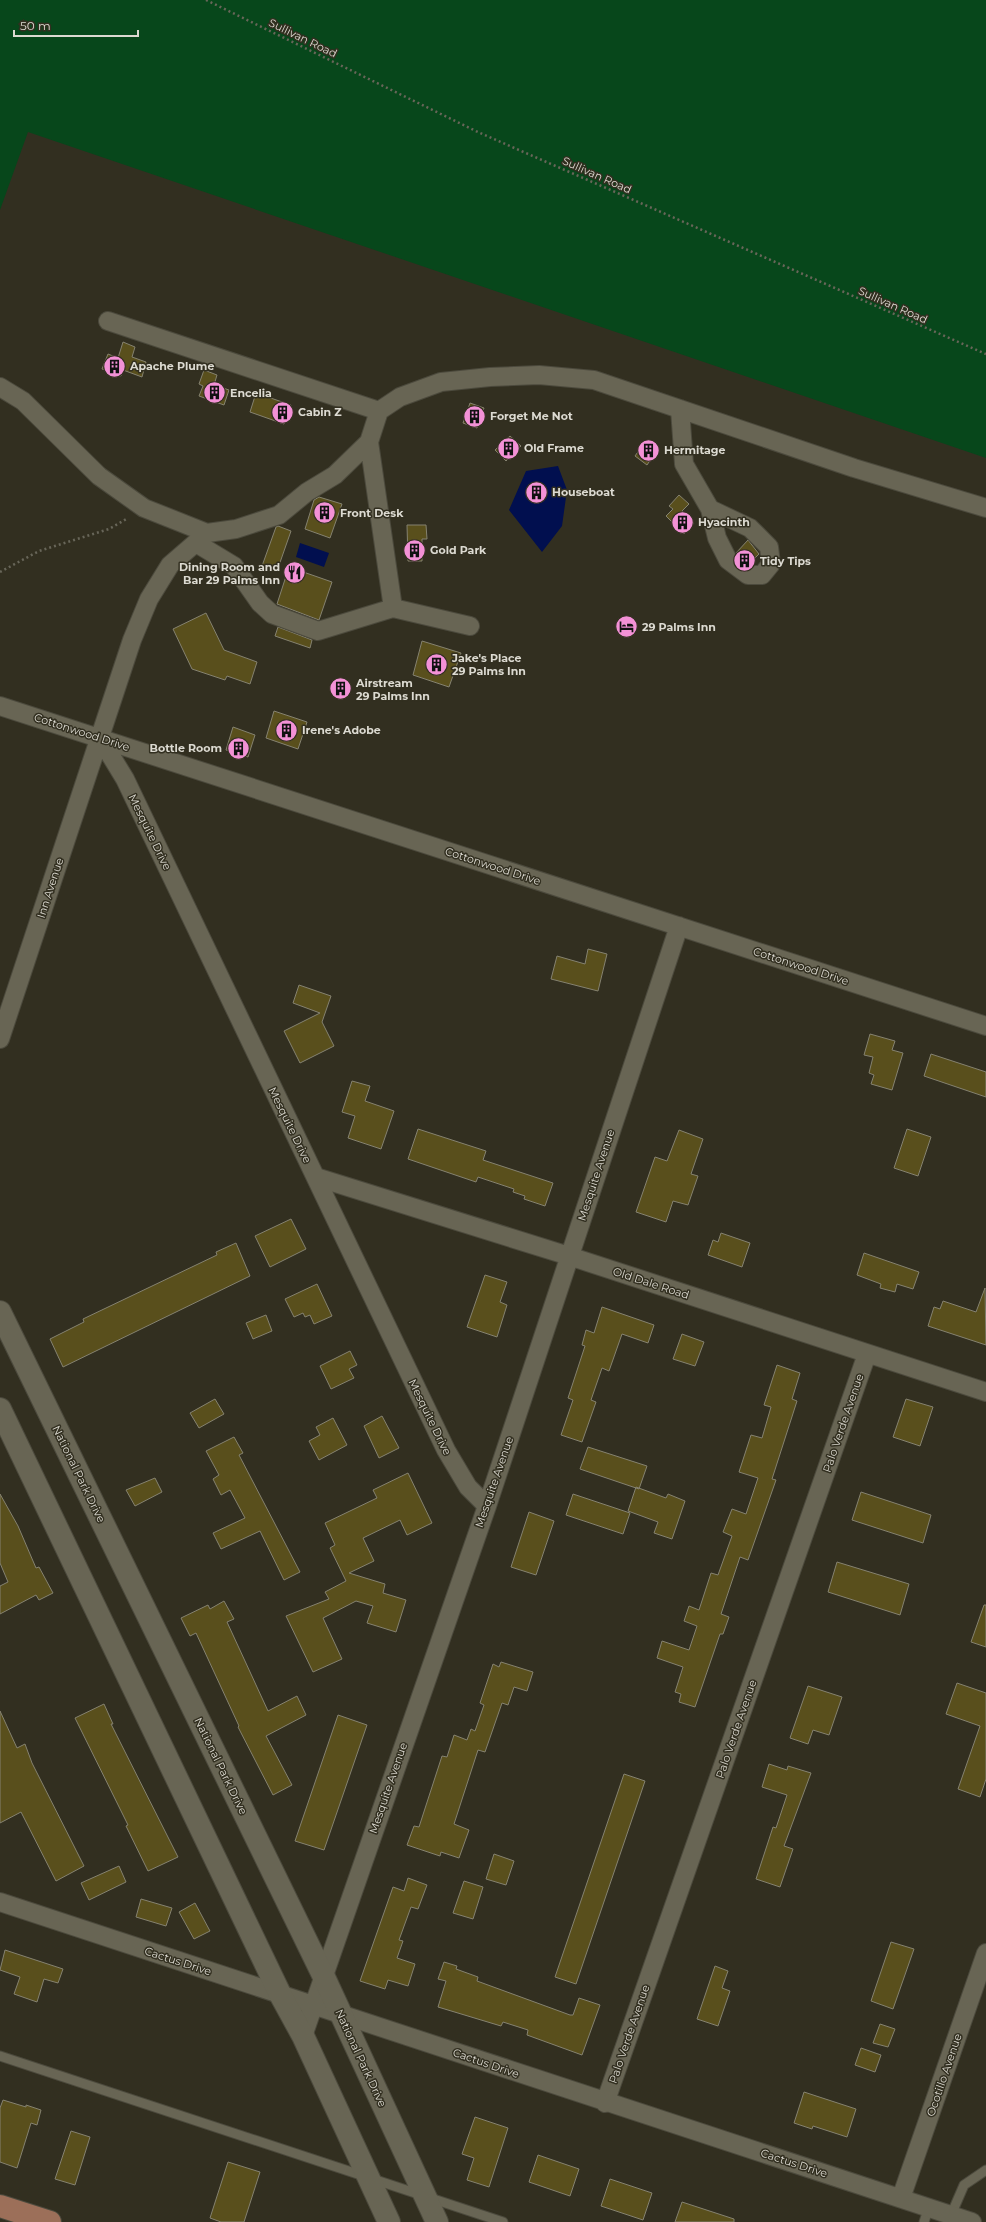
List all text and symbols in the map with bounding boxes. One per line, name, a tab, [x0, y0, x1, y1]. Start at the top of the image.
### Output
scale bar	[14, 12, 138, 38]
street label: Sullivan Road	[267, 15, 339, 61]
text: 50 m	[20, 18, 51, 33]
street label: Sullivan Road	[560, 153, 634, 197]
street label: Sullivan Road	[856, 283, 930, 327]
building icon: Apache Plume	[101, 353, 127, 379]
place label: Apache Plume	[129, 359, 214, 373]
building icon: Encelia	[201, 380, 227, 406]
place label: Encelia	[230, 386, 272, 400]
building icon: Cabin Z	[269, 399, 295, 425]
building icon: Forget Me Not	[461, 403, 487, 429]
place label: Cabin Z	[298, 405, 342, 419]
place label: Forget Me Not	[490, 409, 573, 423]
building icon: Old Frame	[495, 435, 521, 461]
building icon: Hermitage	[635, 437, 661, 463]
place label: Old Frame	[524, 441, 584, 455]
place label: Hermitage	[664, 443, 725, 457]
building icon: Houseboat	[524, 479, 550, 505]
place label: Houseboat	[552, 485, 615, 499]
building icon: Front Desk	[311, 500, 337, 526]
place label: Front Desk	[340, 506, 404, 520]
building icon: Hyacinth	[670, 509, 696, 535]
place label: Hyacinth	[698, 515, 750, 529]
building icon: Gold Park	[402, 537, 428, 563]
place label: Gold Park	[430, 543, 487, 557]
building icon: Tidy Tips	[732, 548, 758, 574]
place label: Tidy Tips	[760, 554, 811, 568]
place label: Dining Room and Bar 29 Palms Inn	[179, 560, 280, 587]
restaurant icon: Dining Room and Bar 29 Palms Inn	[282, 560, 308, 586]
hotel icon: 29 Palms Inn	[613, 614, 639, 640]
place label: 29 Palms Inn	[642, 620, 716, 634]
building icon: Jake's Place 29 Palms Inn	[424, 651, 450, 677]
place label: Jake's Place 29 Palms Inn	[451, 651, 526, 678]
building icon: Airstream 29 Palms Inn	[328, 676, 354, 702]
place label: Airstream 29 Palms Inn	[355, 676, 430, 703]
street label: Cottonwood Drive	[32, 710, 132, 754]
building icon: Irene's Adobe	[274, 717, 300, 743]
place label: Irene's Adobe	[302, 723, 381, 737]
building icon: Bottle Room	[225, 735, 251, 761]
place label: Bottle Room	[150, 741, 222, 755]
street label: Mesquite Drive	[126, 792, 175, 873]
street label: Cottonwood Drive	[443, 844, 543, 888]
street label: Inn Avenue	[34, 856, 66, 920]
street label: Cottonwood Drive	[751, 944, 851, 988]
street label: Mesquite Drive	[266, 1085, 315, 1166]
street label: Mesquite Avenue	[575, 1127, 618, 1223]
street label: Old Dale Road	[611, 1264, 691, 1302]
street label: Palo Verde Avenue	[820, 1371, 867, 1474]
street label: Mesquite Drive	[406, 1377, 455, 1458]
street label: National Park Drive	[49, 1423, 109, 1525]
street label: Mesquite Avenue	[472, 1434, 516, 1529]
street label: Palo Verde Avenue	[713, 1677, 760, 1780]
street label: National Park Drive	[191, 1715, 251, 1817]
street label: Mesquite Avenue	[366, 1740, 410, 1835]
street label: Cactus Drive	[143, 1944, 213, 1978]
street label: Palo Verde Avenue	[606, 1982, 653, 2085]
street label: National Park Drive	[332, 2007, 390, 2109]
street label: Ocotillo Avenue	[923, 2031, 965, 2118]
street label: Cactus Drive	[451, 2045, 521, 2081]
street label: Cactus Drive	[759, 2146, 829, 2180]

